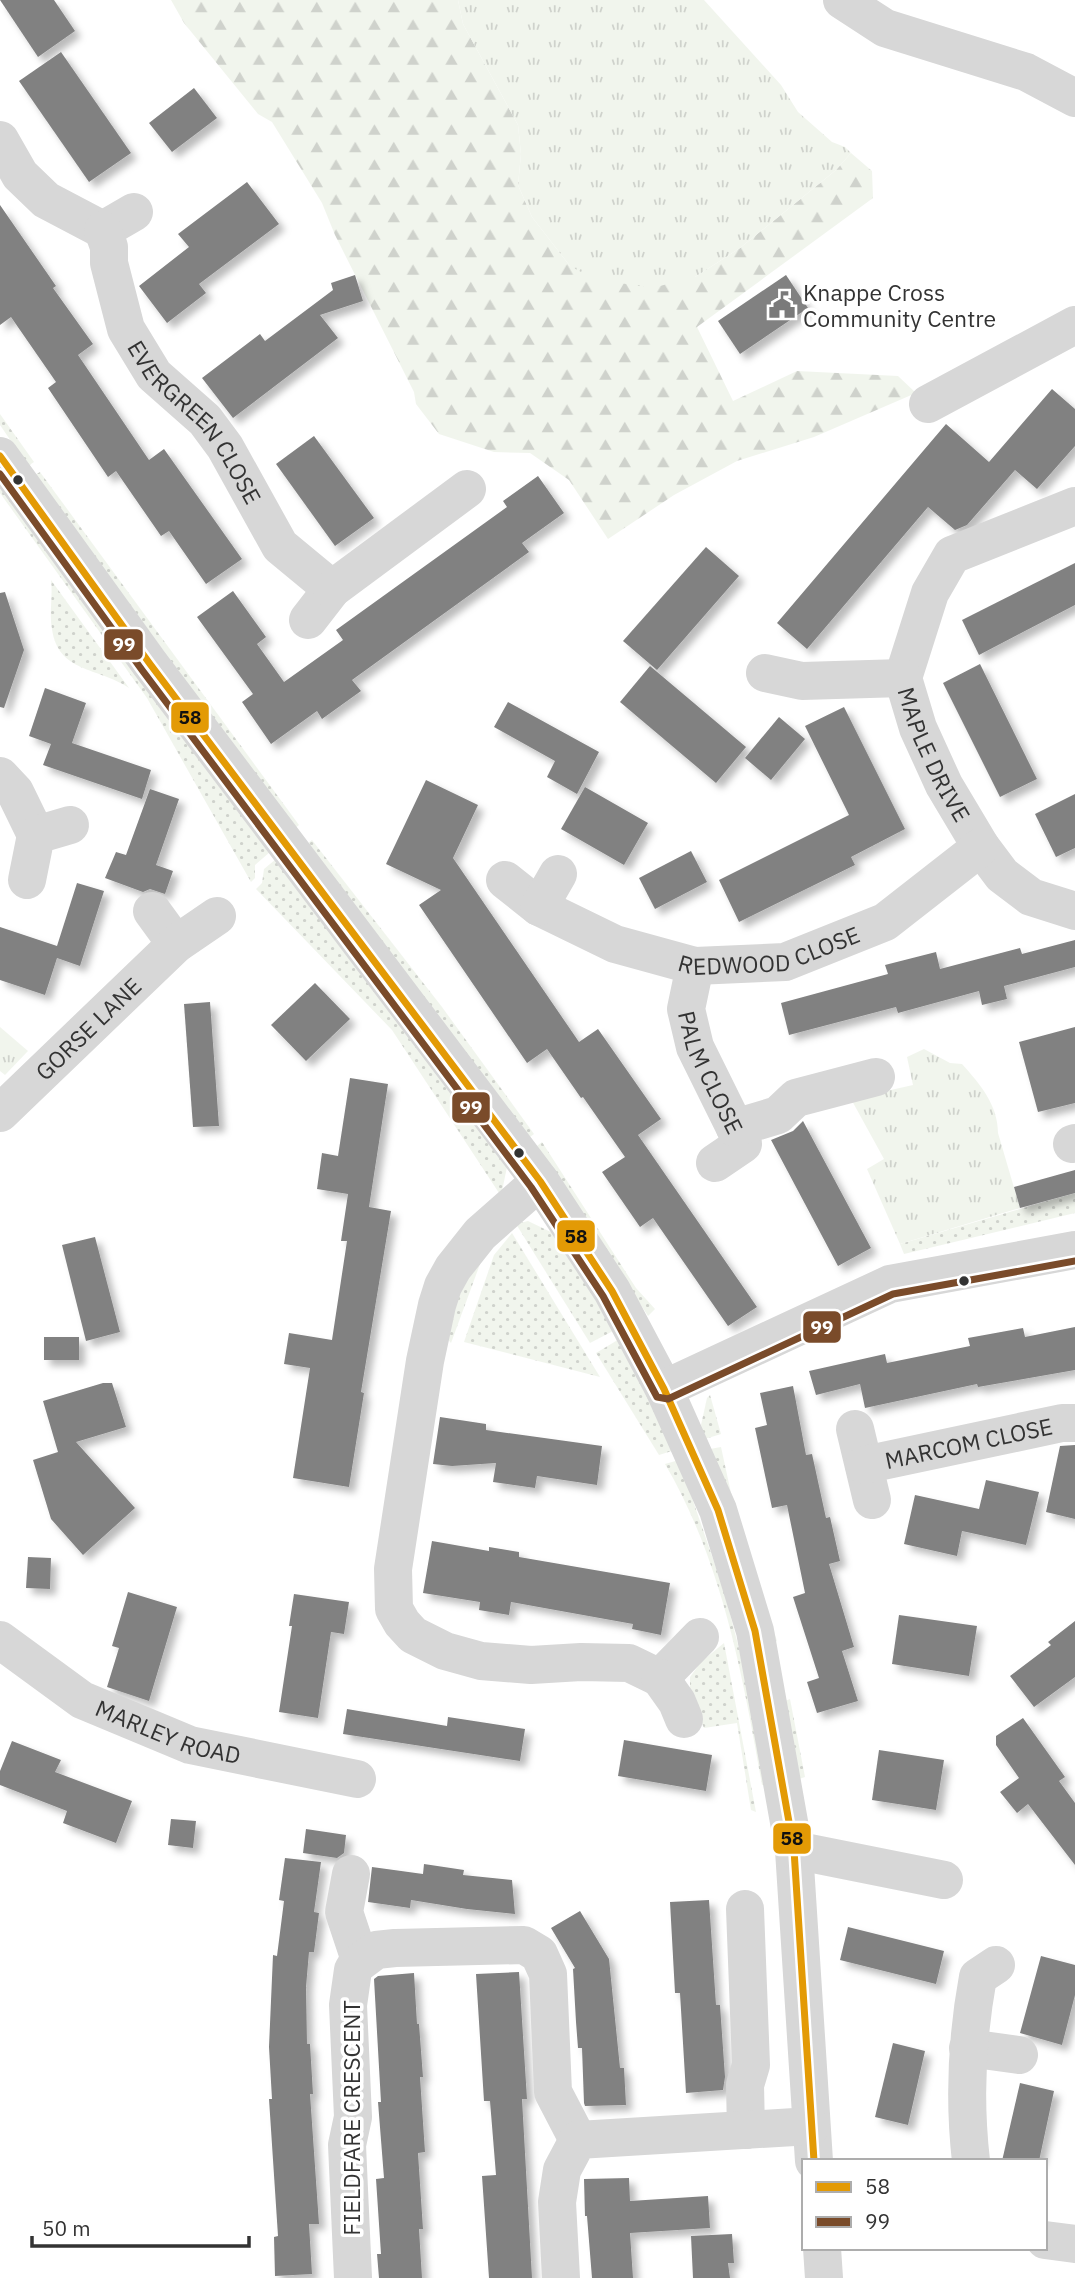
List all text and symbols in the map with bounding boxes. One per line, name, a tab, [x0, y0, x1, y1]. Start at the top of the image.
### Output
place label: Knappe Cross Community Centre	[803, 277, 996, 333]
public building icon: Knappe Cross Community Centre	[767, 290, 797, 320]
street label: EVERGREEN CLOSE	[121, 334, 269, 509]
unlabelled marker	[11, 473, 25, 487]
line badge: 99	[103, 628, 144, 661]
text: 99	[113, 632, 135, 656]
street label: MAPLE DRIVE	[892, 683, 977, 827]
line badge: 58	[170, 701, 210, 734]
text: 58	[179, 705, 201, 729]
street label: REDWOOD CLOSE	[675, 919, 864, 981]
street label: GORSE LANE	[29, 971, 147, 1086]
street label: PALM CLOSE	[672, 1008, 750, 1139]
line badge: 99	[451, 1091, 491, 1124]
text: 99	[460, 1095, 482, 1119]
unlabelled marker	[512, 1146, 526, 1160]
line badge: 58	[556, 1219, 596, 1253]
text: 58	[565, 1224, 587, 1248]
unlabelled marker	[957, 1274, 971, 1288]
line badge: 99	[802, 1310, 842, 1344]
text: 99	[811, 1315, 833, 1339]
street label: MARCOM CLOSE	[882, 1410, 1055, 1475]
street label: MARLEY ROAD	[91, 1692, 244, 1770]
line badge: 58	[772, 1822, 812, 1855]
text: 58	[781, 1826, 803, 1850]
street label: FIELDFARE CRESCENT	[336, 2000, 366, 2236]
legend	[802, 2159, 1047, 2250]
text: 58	[865, 2172, 890, 2200]
scale bar	[32, 2204, 248, 2248]
text: 99	[865, 2207, 890, 2235]
text: 50 m	[42, 2214, 91, 2242]

